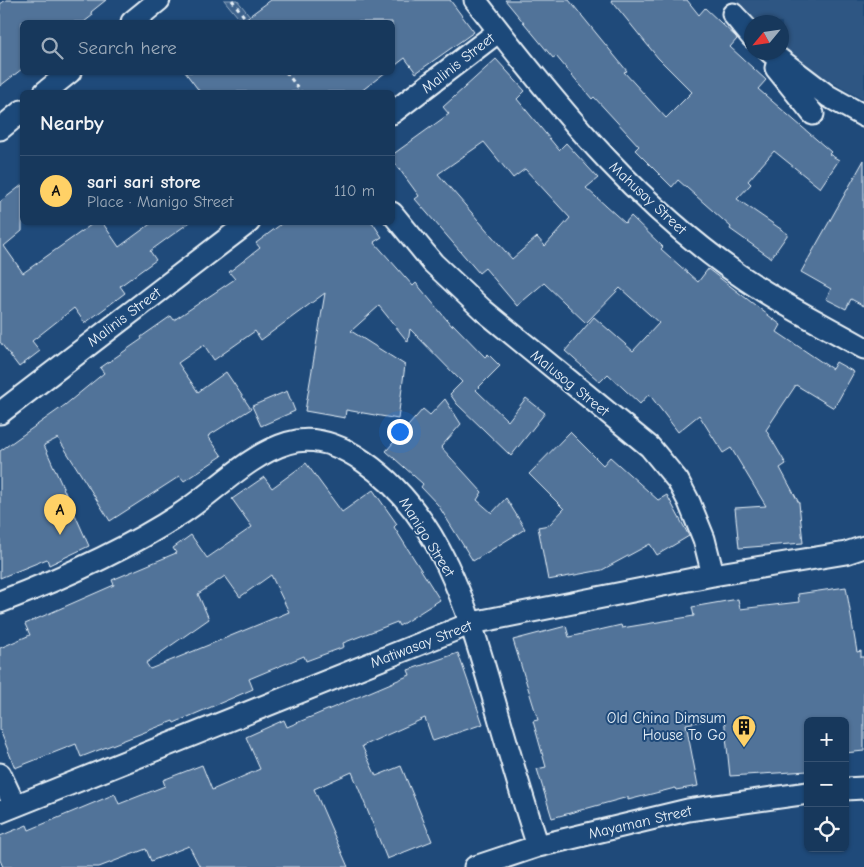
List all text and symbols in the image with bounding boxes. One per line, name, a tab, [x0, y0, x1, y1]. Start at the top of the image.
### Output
north arrow	[744, 15, 789, 60]
search box	[20, 20, 395, 75]
street label: Malinis Street	[418, 29, 499, 97]
icon: search	[38, 34, 66, 62]
text: Search here	[78, 37, 177, 59]
text: Nearby	[40, 111, 104, 135]
street label: Mahusay Street	[606, 158, 691, 239]
text: sari sari store	[87, 171, 201, 193]
text: A	[52, 182, 60, 200]
text: 110 m	[334, 182, 375, 200]
text: Place · Manigo Street	[87, 193, 233, 211]
street label: Malinis Street	[84, 283, 165, 351]
street label: Malusog Street	[527, 346, 613, 421]
your location	[387, 419, 413, 445]
pin: A	[44, 494, 76, 535]
street label: Manigo Street	[395, 494, 459, 581]
street label: Matiwasay Street	[368, 616, 475, 672]
place label: Old China Dimsum House To Go	[607, 709, 726, 744]
building icon: Old China Dimsum House To Go	[731, 714, 757, 748]
map controls	[804, 717, 849, 852]
button: +	[804, 717, 849, 762]
button: −	[804, 762, 849, 807]
street label: Mayaman Street	[587, 801, 694, 843]
button: locate	[804, 807, 849, 852]

